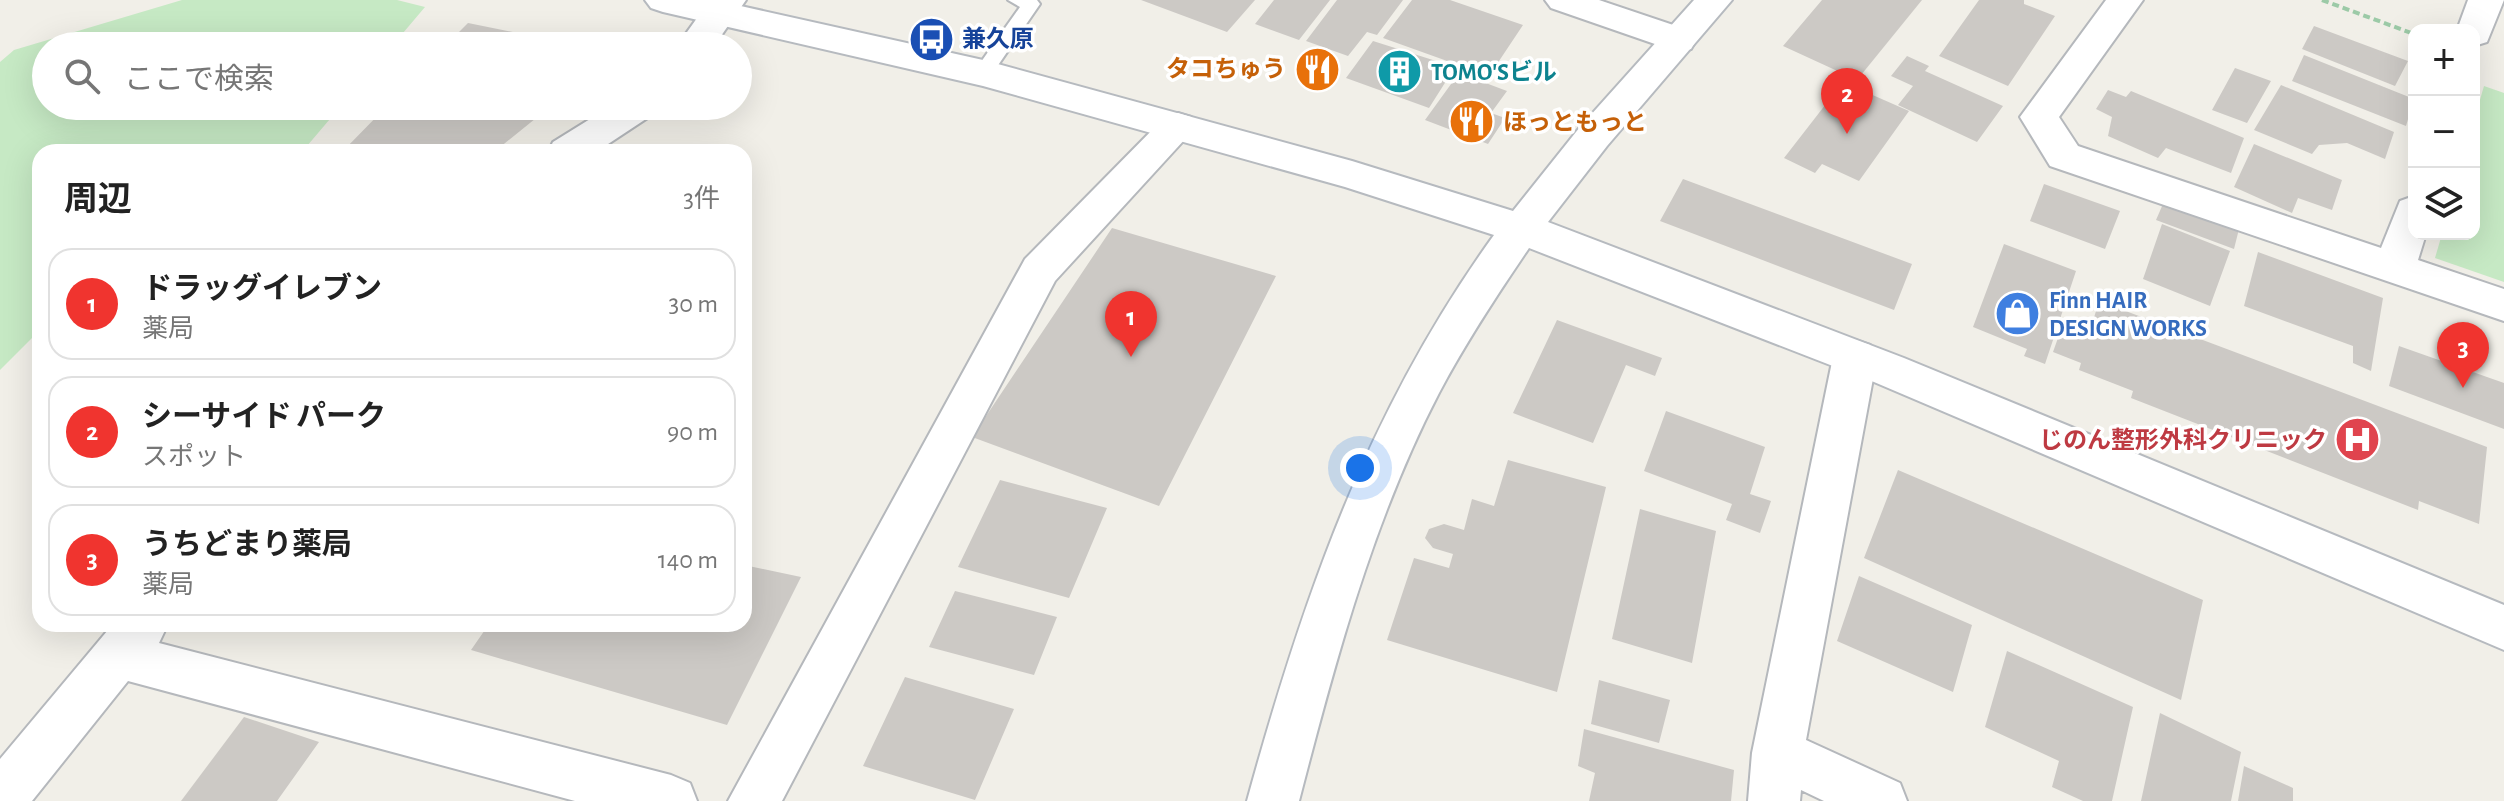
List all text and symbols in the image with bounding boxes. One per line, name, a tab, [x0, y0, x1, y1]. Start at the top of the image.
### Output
bus stop icon: 兼久原	[907, 15, 955, 63]
map controls	[2408, 24, 2480, 240]
button: +	[2408, 24, 2480, 96]
place label: 兼久原	[962, 26, 1034, 52]
search box	[32, 32, 752, 120]
restaurant icon: タコちゅう	[1293, 45, 1341, 93]
building icon: TOMO'Sビル	[1376, 48, 1424, 96]
icon: search	[60, 54, 104, 98]
place label: タコちゅう	[1166, 56, 1286, 82]
place label: TOMO'Sビル	[1431, 59, 1557, 85]
text: ここで検索	[124, 65, 274, 95]
pin: 2	[1821, 68, 1873, 134]
button: −	[2408, 96, 2480, 168]
restaurant icon: ほっともっと	[1448, 98, 1496, 146]
place label: ほっともっと	[1503, 110, 1647, 135]
button: layers	[2408, 168, 2480, 240]
text: 周辺	[64, 183, 132, 217]
text: 3件	[683, 186, 720, 212]
text: ドラッグイレブン	[142, 274, 382, 304]
place label: Finn HAIR DESIGN WORKS	[2049, 289, 2207, 341]
shop icon: Finn HAIR DESIGN WORKS	[1994, 290, 2042, 338]
text: 1	[87, 291, 97, 317]
text: 30 m	[668, 291, 718, 317]
pin: 1	[1105, 291, 1157, 357]
text: 薬局	[142, 316, 194, 342]
pin: 3	[2437, 322, 2489, 388]
text: シーサイド パーク	[142, 402, 386, 432]
hospital icon: じのん整形外科クリニック	[2334, 416, 2382, 464]
text: 2	[86, 419, 98, 445]
text: 90 m	[667, 419, 718, 445]
place label: じのん整形外科クリニック	[2039, 427, 2327, 453]
text: スポット	[142, 444, 246, 470]
your location	[1340, 448, 1380, 488]
text: うちどまり薬局	[142, 530, 352, 560]
text: 3	[86, 547, 98, 573]
text: 140 m	[658, 547, 718, 573]
text: 薬局	[142, 572, 194, 598]

